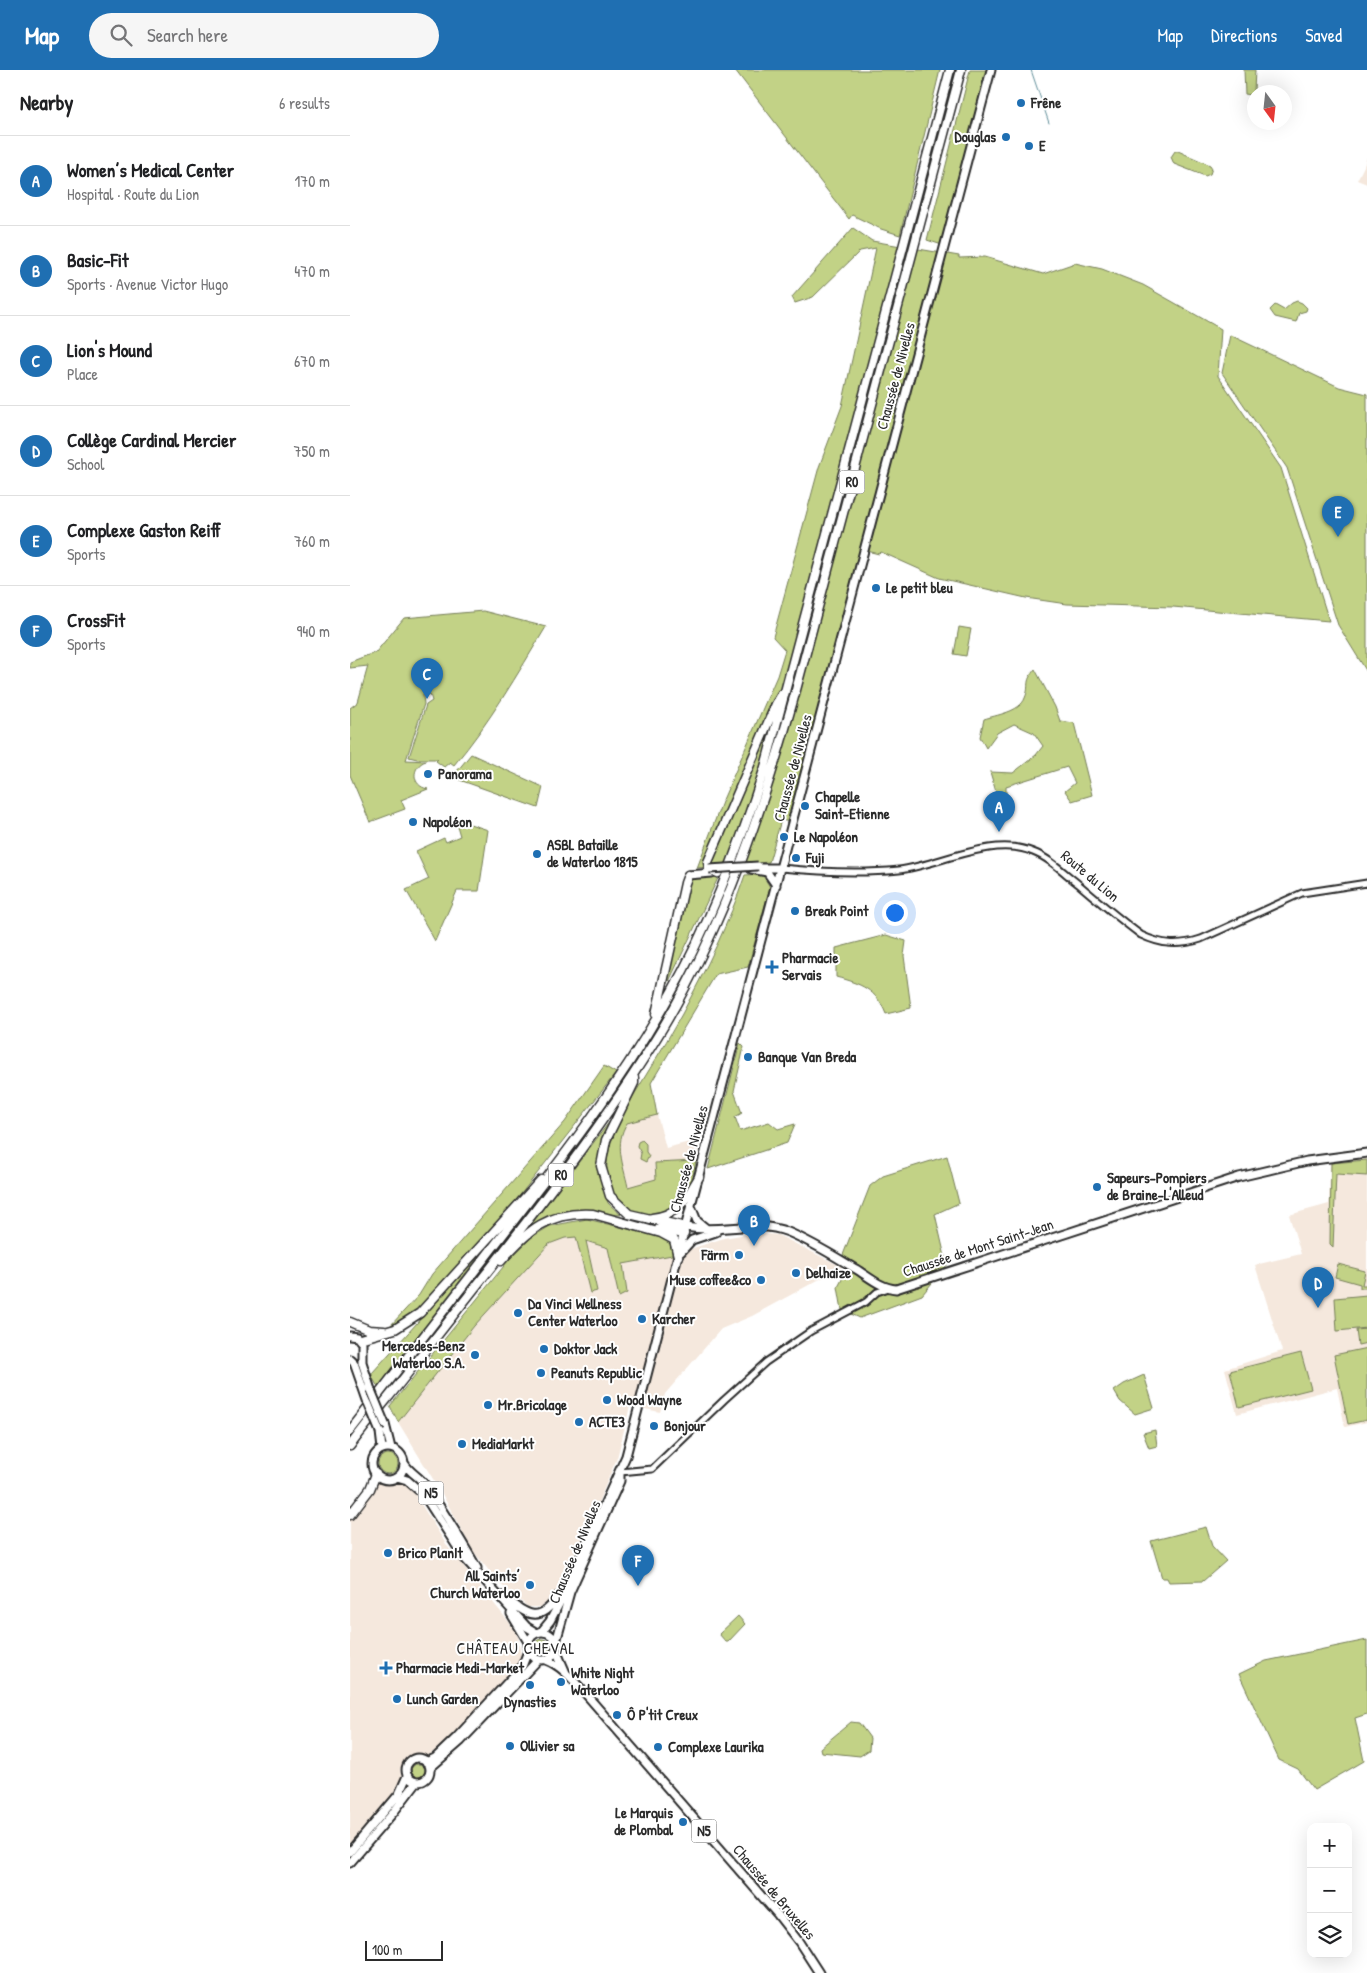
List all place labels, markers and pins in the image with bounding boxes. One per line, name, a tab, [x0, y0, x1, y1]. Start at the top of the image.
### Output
place label: Frêne	[1030, 92, 1061, 113]
marker: Frêne	[1015, 97, 1027, 109]
place label: Douglas	[955, 126, 996, 148]
marker: Douglas	[1000, 131, 1012, 143]
place label: E	[1039, 135, 1046, 156]
marker: E	[1023, 140, 1035, 152]
pin: E	[1322, 496, 1354, 537]
place label: Le petit bleu	[886, 577, 954, 599]
marker: Le petit bleu	[870, 582, 882, 594]
pin: C	[411, 658, 443, 699]
place label: Panorama	[438, 763, 492, 784]
marker: Panorama	[422, 768, 434, 780]
place label: Chapelle Saint-Etienne	[815, 786, 890, 824]
pin: A	[983, 791, 1015, 832]
marker: Chapelle Saint-Etienne	[799, 800, 811, 812]
place label: Napoléon	[423, 811, 472, 833]
marker: Napoléon	[407, 816, 419, 828]
place label: Le Napoléon	[794, 826, 858, 848]
marker: Le Napoléon	[778, 831, 790, 843]
place label: ASBL Bataille de Waterloo 1815	[547, 834, 638, 872]
place label: Fuji	[805, 847, 825, 868]
marker: ASBL Bataille de Waterloo 1815	[531, 848, 543, 860]
marker: Fuji	[790, 852, 802, 864]
place label: Break Point	[805, 900, 869, 921]
marker: Break Point	[789, 905, 801, 917]
place label: Pharmacie Servais	[782, 947, 838, 985]
marker: Pharmacie Servais	[766, 961, 778, 973]
place label: Banque Van Breda	[758, 1046, 856, 1068]
marker: Banque Van Breda	[742, 1051, 754, 1063]
place label: Sapeurs-Pompiers de Braine-L'Alleud	[1107, 1167, 1207, 1205]
marker: Sapeurs-Pompiers de Braine-L'Alleud	[1091, 1181, 1103, 1193]
pin: B	[738, 1205, 770, 1246]
place label: Färm	[701, 1244, 729, 1265]
marker: Färm	[733, 1249, 745, 1261]
place label: Delhaize	[806, 1262, 851, 1283]
marker: Delhaize	[790, 1267, 802, 1279]
pin: D	[1302, 1267, 1334, 1308]
place label: Muse coffee&co	[669, 1269, 751, 1290]
marker: Muse coffee&co	[755, 1274, 767, 1286]
place label: Da Vinci Wellness Center Waterloo	[528, 1293, 622, 1331]
marker: Da Vinci Wellness Center Waterloo	[512, 1307, 524, 1319]
place label: Karcher	[652, 1308, 696, 1329]
marker: Karcher	[636, 1313, 648, 1325]
place label: Mercedes-Benz Waterloo S.A.	[382, 1335, 466, 1373]
place label: Doktor Jack	[554, 1338, 618, 1359]
marker: Doktor Jack	[538, 1343, 550, 1355]
marker: Mercedes-Benz Waterloo S.A.	[469, 1349, 481, 1361]
place label: Peanuts Republic	[551, 1362, 643, 1384]
marker: Peanuts Republic	[535, 1367, 547, 1379]
place label: Wood Wayne	[617, 1389, 682, 1411]
place label: Mr.Bricolage	[498, 1394, 567, 1416]
marker: Wood Wayne	[601, 1394, 613, 1406]
marker: Mr.Bricolage	[482, 1399, 494, 1411]
place label: ACTE3	[589, 1411, 625, 1432]
place label: Bonjour	[664, 1415, 706, 1436]
marker: ACTE3	[573, 1416, 585, 1428]
marker: Bonjour	[648, 1420, 660, 1432]
place label: MediaMarkt	[472, 1433, 535, 1454]
marker: MediaMarkt	[456, 1438, 468, 1450]
place label: Brico PlanIt	[398, 1542, 463, 1563]
pin: F	[622, 1545, 654, 1586]
marker: Brico PlanIt	[382, 1547, 394, 1559]
place label: All Saints’ Church Waterloo	[430, 1565, 520, 1603]
marker: All Saints’ Church Waterloo	[524, 1579, 536, 1591]
place label: Pharmacie Medi-Market	[396, 1657, 525, 1678]
marker: Pharmacie Medi-Market	[380, 1662, 392, 1674]
place label: White Night Waterloo	[571, 1662, 635, 1700]
marker: White Night Waterloo	[555, 1676, 567, 1688]
marker: Dynasties	[524, 1679, 536, 1691]
place label: Lunch Garden	[407, 1688, 479, 1709]
place label: Dynasties	[504, 1691, 556, 1713]
marker: Lunch Garden	[391, 1693, 403, 1705]
place label: Ô P'tit Creux	[627, 1704, 699, 1725]
marker: Ô P'tit Creux	[611, 1709, 623, 1721]
place label: Ollivier sa	[520, 1735, 574, 1756]
place label: Complexe Laurika	[668, 1736, 764, 1758]
marker: Ollivier sa	[504, 1740, 516, 1752]
marker: Complexe Laurika	[652, 1741, 664, 1753]
place label: Le Marquis de Plombal	[614, 1802, 674, 1840]
marker: Le Marquis de Plombal	[677, 1816, 689, 1828]

